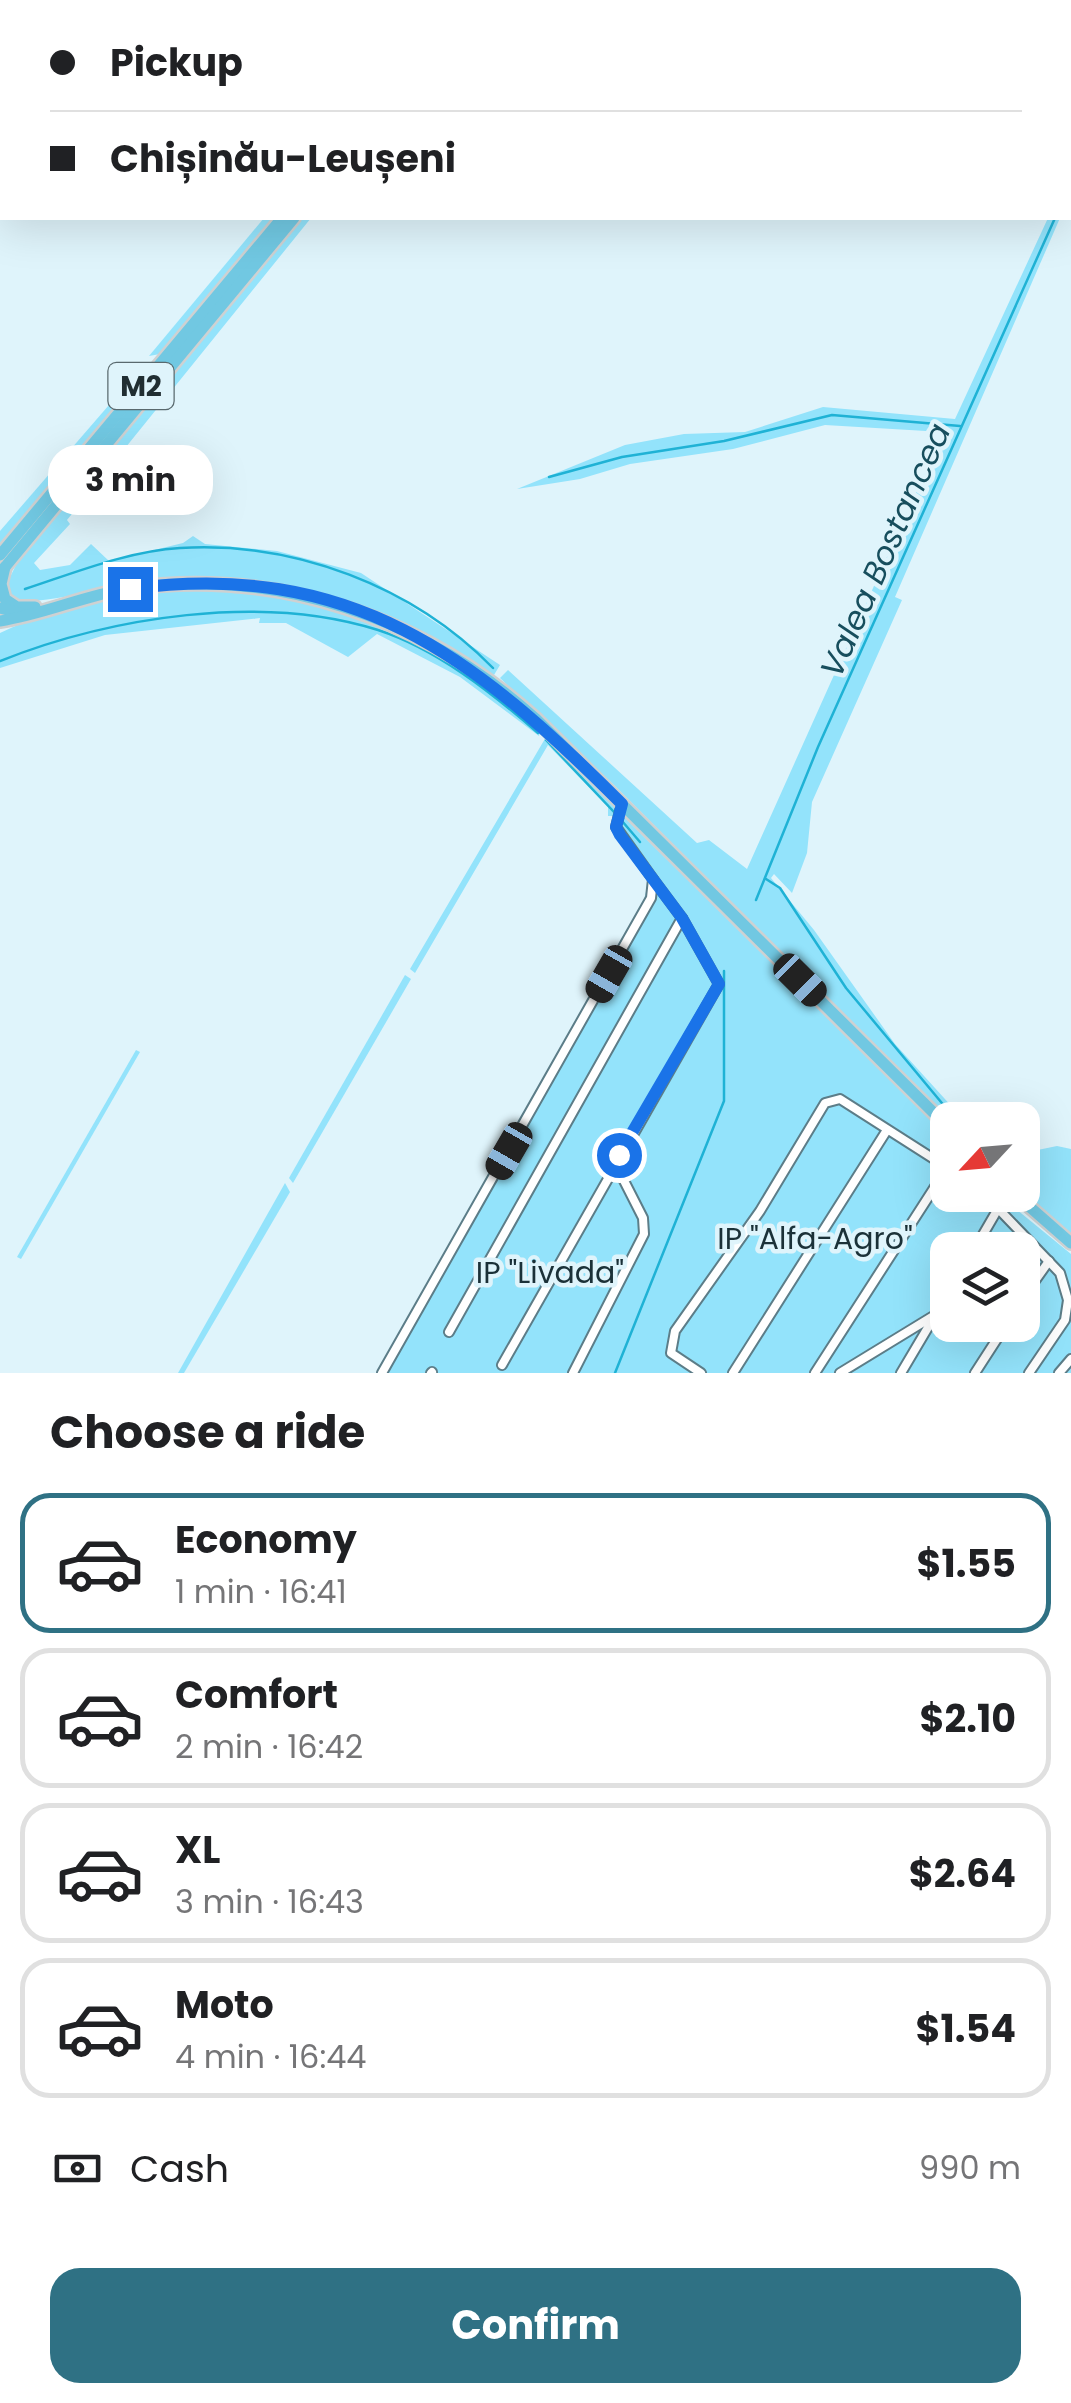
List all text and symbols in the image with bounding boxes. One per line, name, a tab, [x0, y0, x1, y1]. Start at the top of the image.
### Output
text: Pickup	[110, 36, 243, 89]
text: Chișinău-Leușeni	[110, 132, 456, 185]
road number: M2	[108, 363, 174, 409]
water label: Valea Bostancea	[809, 416, 961, 684]
callout: 3 min	[48, 444, 212, 514]
text: 3 min	[85, 457, 176, 502]
route end	[108, 567, 153, 612]
car	[581, 941, 637, 1007]
car	[768, 948, 832, 1012]
north arrow	[930, 1102, 1040, 1212]
map controls	[930, 1102, 1040, 1342]
car	[481, 1118, 537, 1184]
route start	[597, 1133, 642, 1178]
park label: IP "Alfa-Agro"	[717, 1217, 913, 1260]
button: layers	[930, 1232, 1040, 1342]
park label: IP "Livada"	[476, 1251, 624, 1294]
text: Choose a ride	[50, 1401, 365, 1464]
text: Economy	[175, 1513, 357, 1566]
icon: car	[55, 1518, 145, 1608]
text: $1.55	[917, 1537, 1016, 1590]
text: 1 min · 16:41	[175, 1569, 347, 1614]
text: Comfort	[175, 1668, 338, 1721]
icon: car	[55, 1673, 145, 1763]
text: $2.10	[920, 1692, 1016, 1745]
text: 2 min · 16:42	[175, 1724, 363, 1769]
text: XL	[175, 1823, 220, 1876]
icon: car	[55, 1828, 145, 1918]
text: $2.64	[909, 1847, 1016, 1900]
text: 3 min · 16:43	[175, 1879, 364, 1924]
text: Moto	[175, 1978, 274, 2031]
icon: car	[55, 1983, 145, 2073]
text: $1.54	[916, 2002, 1016, 2055]
text: 4 min · 16:44	[175, 2034, 367, 2079]
icon: cash	[50, 2141, 105, 2196]
text: Cash	[130, 2142, 229, 2195]
text: 990 m	[919, 2145, 1021, 2190]
button: Confirm	[50, 2268, 1021, 2383]

